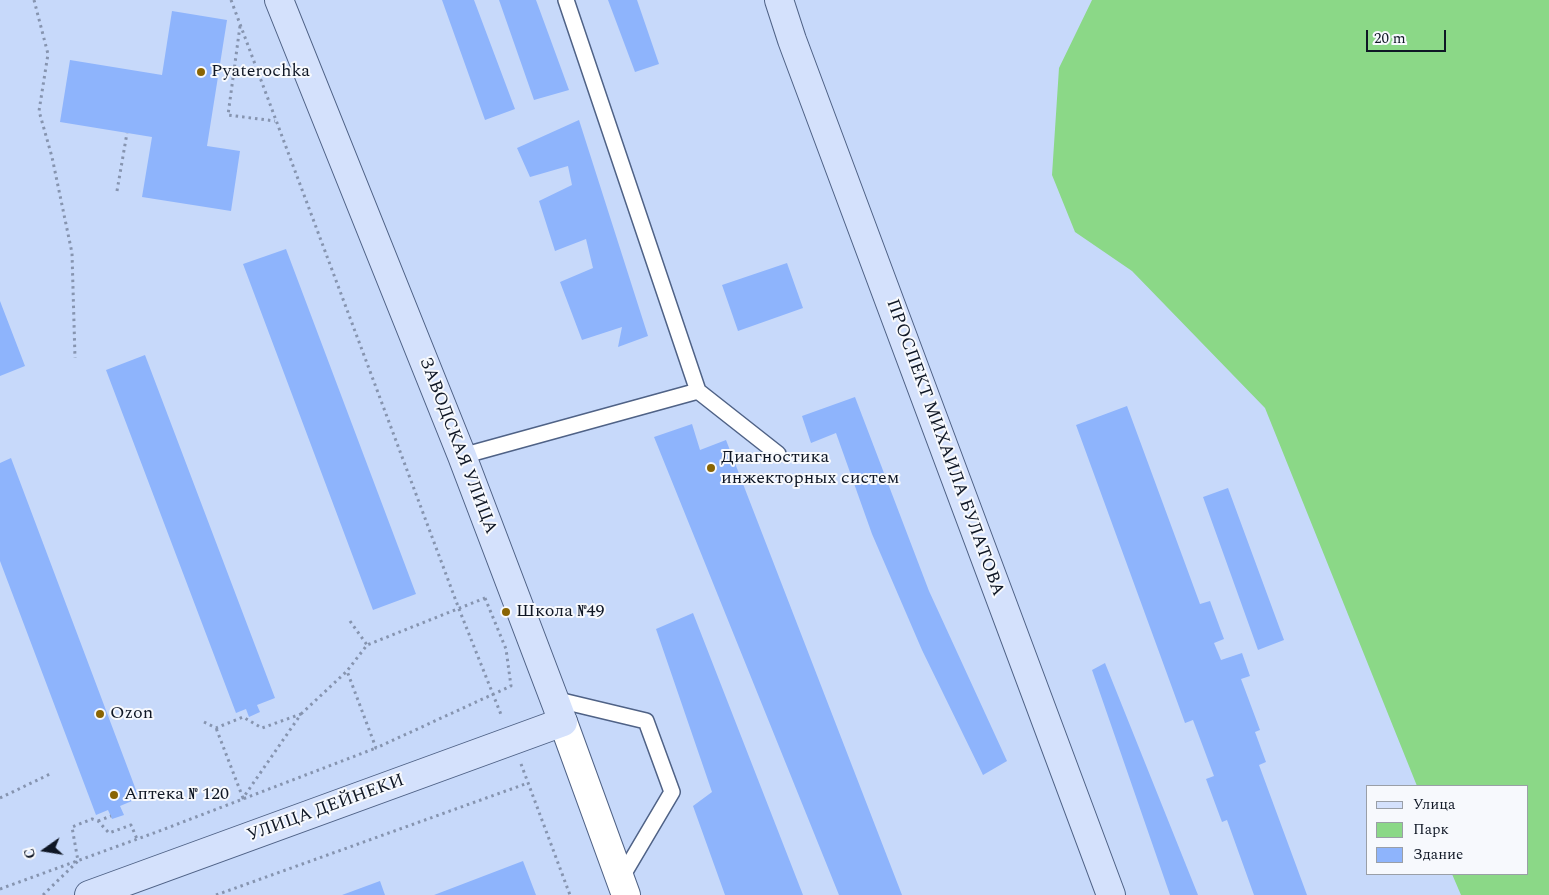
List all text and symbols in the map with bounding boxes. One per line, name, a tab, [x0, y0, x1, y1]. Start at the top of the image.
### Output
scale bar	[1369, 20, 1449, 52]
text: 20 m	[1374, 27, 1406, 50]
place label: Pyaterochka	[211, 61, 310, 83]
marker: Pyaterochka	[195, 66, 207, 78]
street label: ПРОСПЕКТ МИХАИЛА БУЛАТОВА	[880, 297, 1008, 599]
street label: ЗАВОДСКАЯ УЛИЦА	[413, 355, 501, 537]
place label: Диагностика инжекторных систем	[721, 447, 899, 489]
marker: Диагностика инжекторных систем	[705, 462, 717, 474]
place label: Школа №49	[516, 601, 604, 623]
marker: Школа №49	[500, 606, 512, 618]
place label: Ozon	[110, 703, 153, 725]
marker: Ozon	[94, 708, 106, 720]
street label: УЛИЦА ДЕЙНЕКИ	[244, 771, 408, 847]
place label: Аптека № 120	[124, 784, 229, 806]
legend	[1366, 785, 1529, 875]
marker: Аптека № 120	[108, 789, 120, 801]
text: Улица	[1413, 793, 1455, 816]
text: Парк	[1413, 818, 1449, 841]
north arrow	[20, 825, 70, 875]
text: Здание	[1413, 843, 1463, 866]
text: С	[19, 846, 41, 861]

